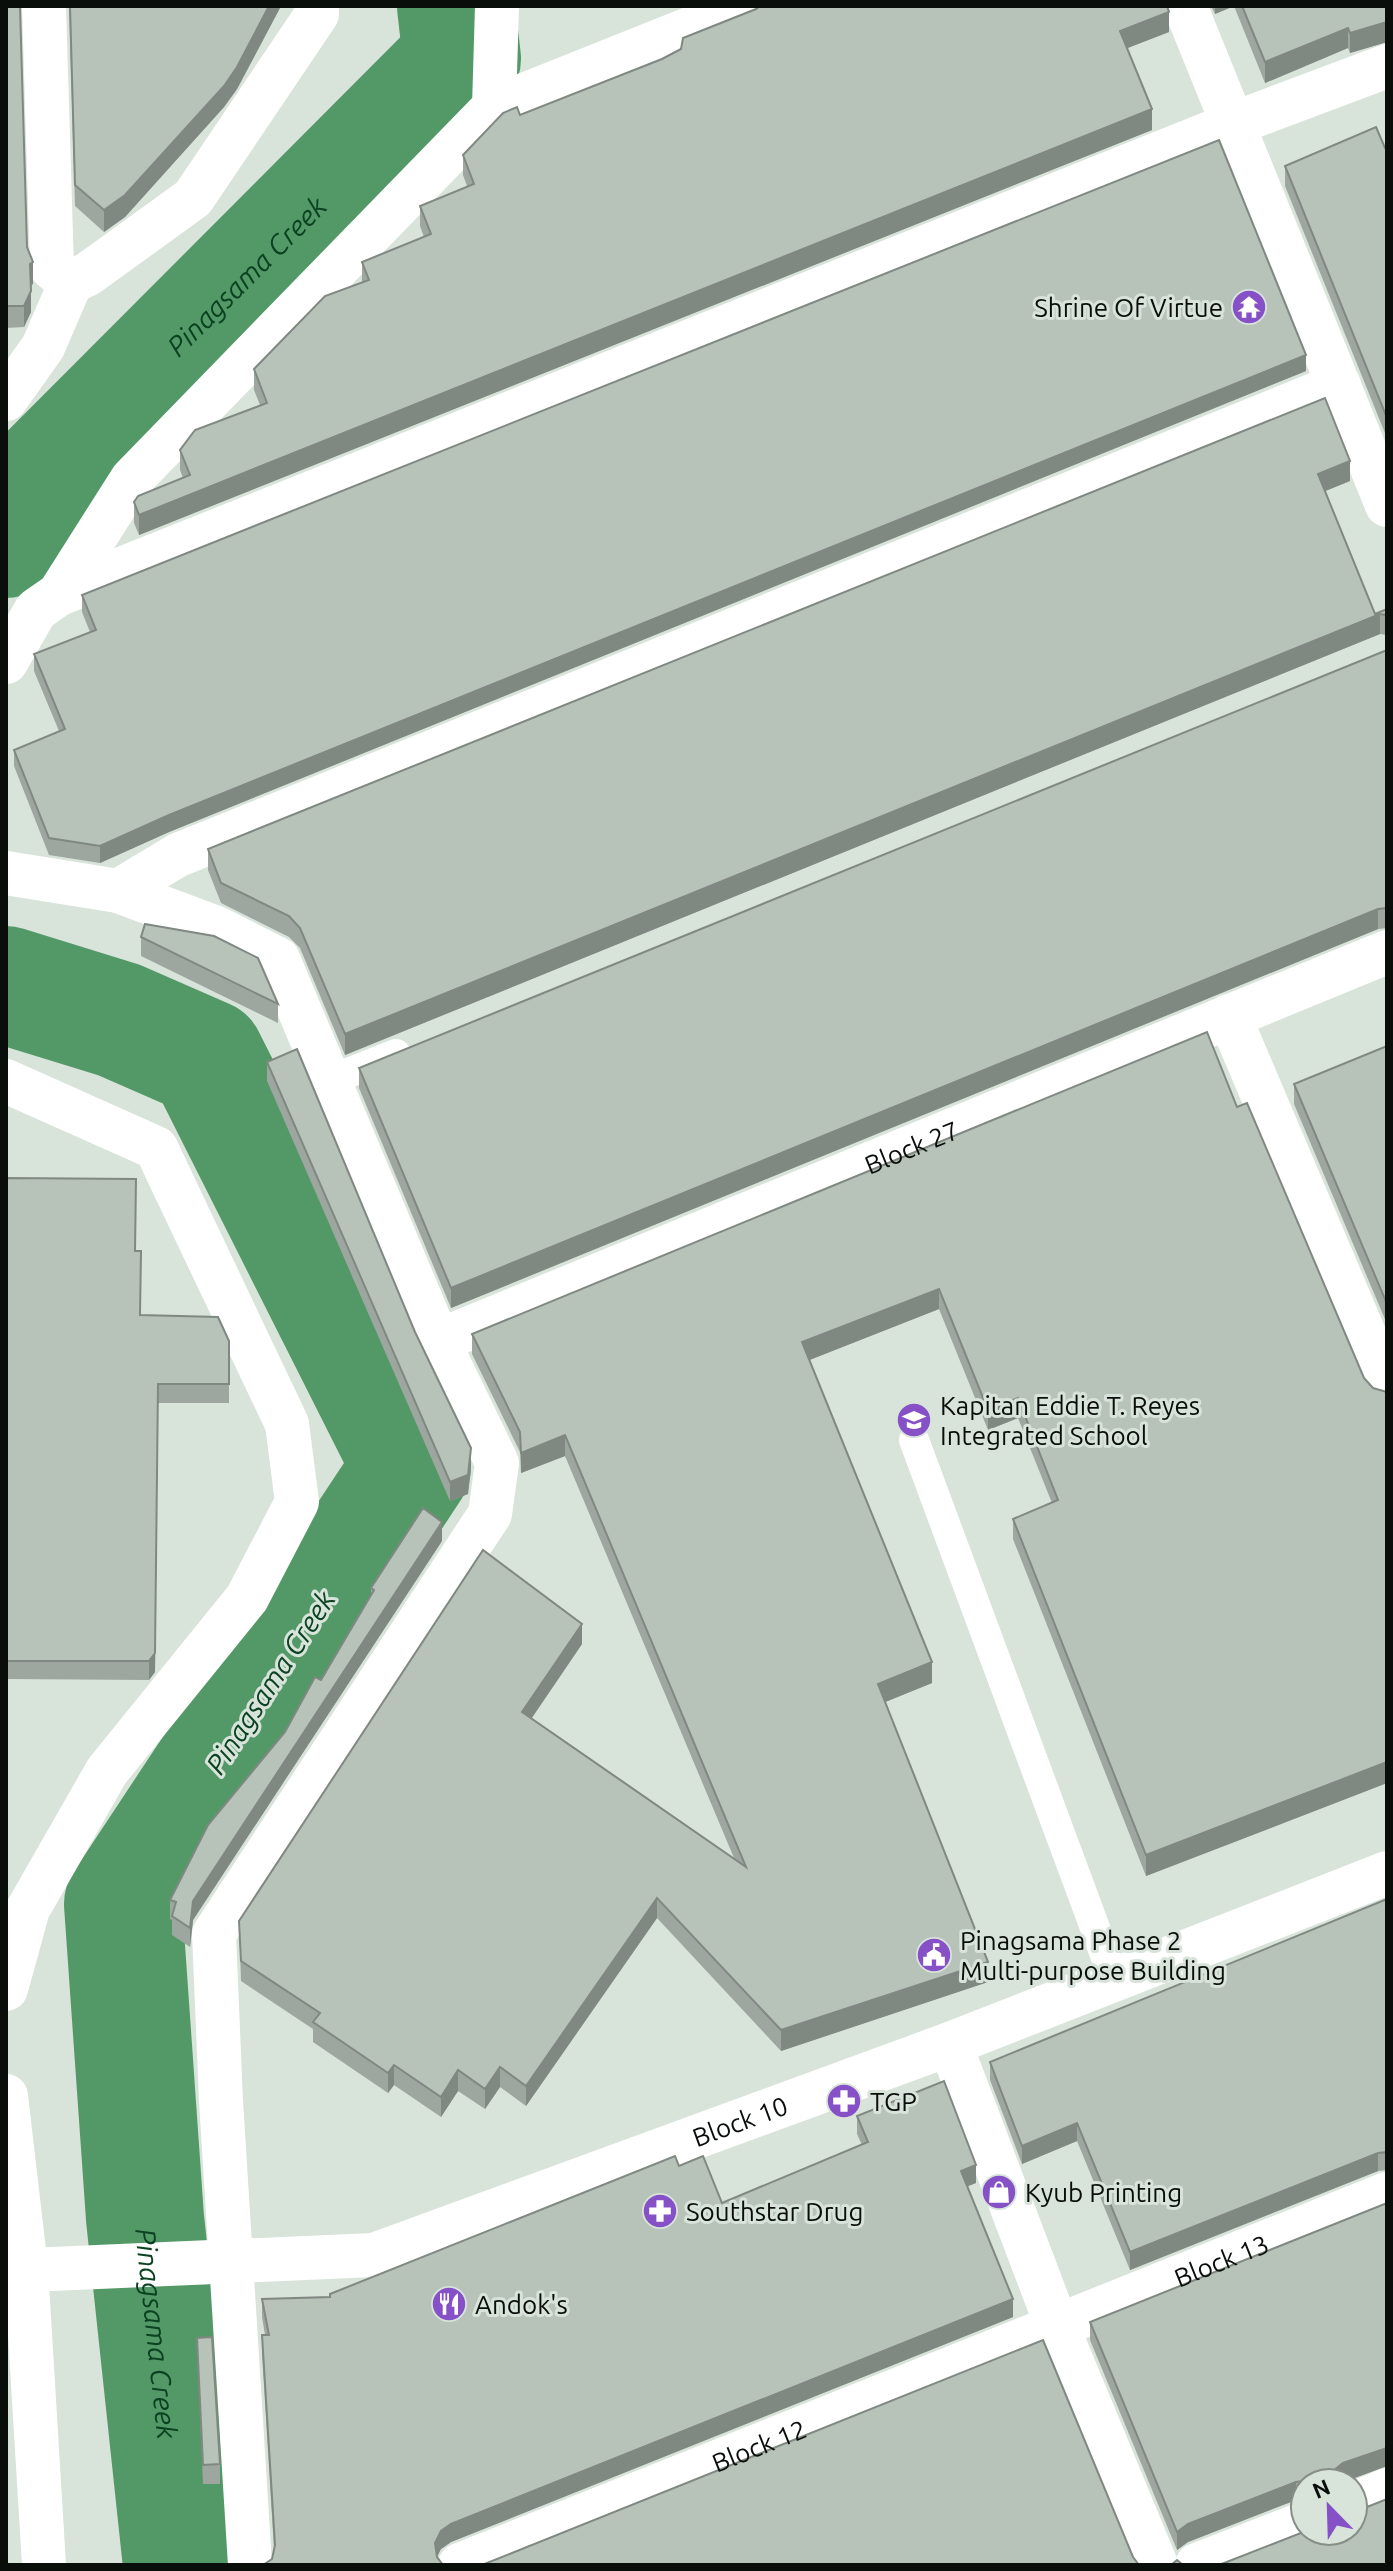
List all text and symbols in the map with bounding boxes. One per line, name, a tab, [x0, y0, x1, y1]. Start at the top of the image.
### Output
water label: Pinagsama Creek	[160, 189, 332, 362]
temple icon: Shrine Of Virtue	[1230, 288, 1268, 326]
place label: Shrine Of Virtue	[1034, 293, 1223, 322]
street label: Block 27	[860, 1115, 963, 1179]
place label: Kapitan Eddie T. Reyes Integrated School	[940, 1391, 1200, 1450]
school or university icon: Kapitan Eddie T. Reyes Integrated School	[895, 1401, 933, 1439]
water label: Pinagsama Creek	[199, 1584, 341, 1779]
place label: Pinagsama Phase 2 Multi-purpose Building	[960, 1926, 1226, 1985]
public building icon: Pinagsama Phase 2 Multi-purpose Building	[915, 1936, 953, 1974]
pharmacy icon: TGP	[825, 2082, 863, 2120]
place label: TGP	[870, 2087, 917, 2116]
street label: Block 10	[688, 2090, 791, 2152]
shop icon: Kyub Printing	[980, 2173, 1018, 2211]
place label: Kyub Printing	[1025, 2178, 1182, 2207]
pharmacy icon: Southstar Drug	[641, 2192, 679, 2230]
place label: Southstar Drug	[686, 2197, 863, 2226]
water label: Pinagsama Creek	[131, 2226, 184, 2441]
street label: Block 13	[1170, 2228, 1273, 2292]
restaurant icon: Andok's	[430, 2285, 468, 2323]
place label: Andok's	[475, 2290, 568, 2319]
street label: Block 12	[708, 2413, 810, 2477]
north arrow	[1289, 2467, 1369, 2547]
text: N	[1309, 2473, 1333, 2503]

